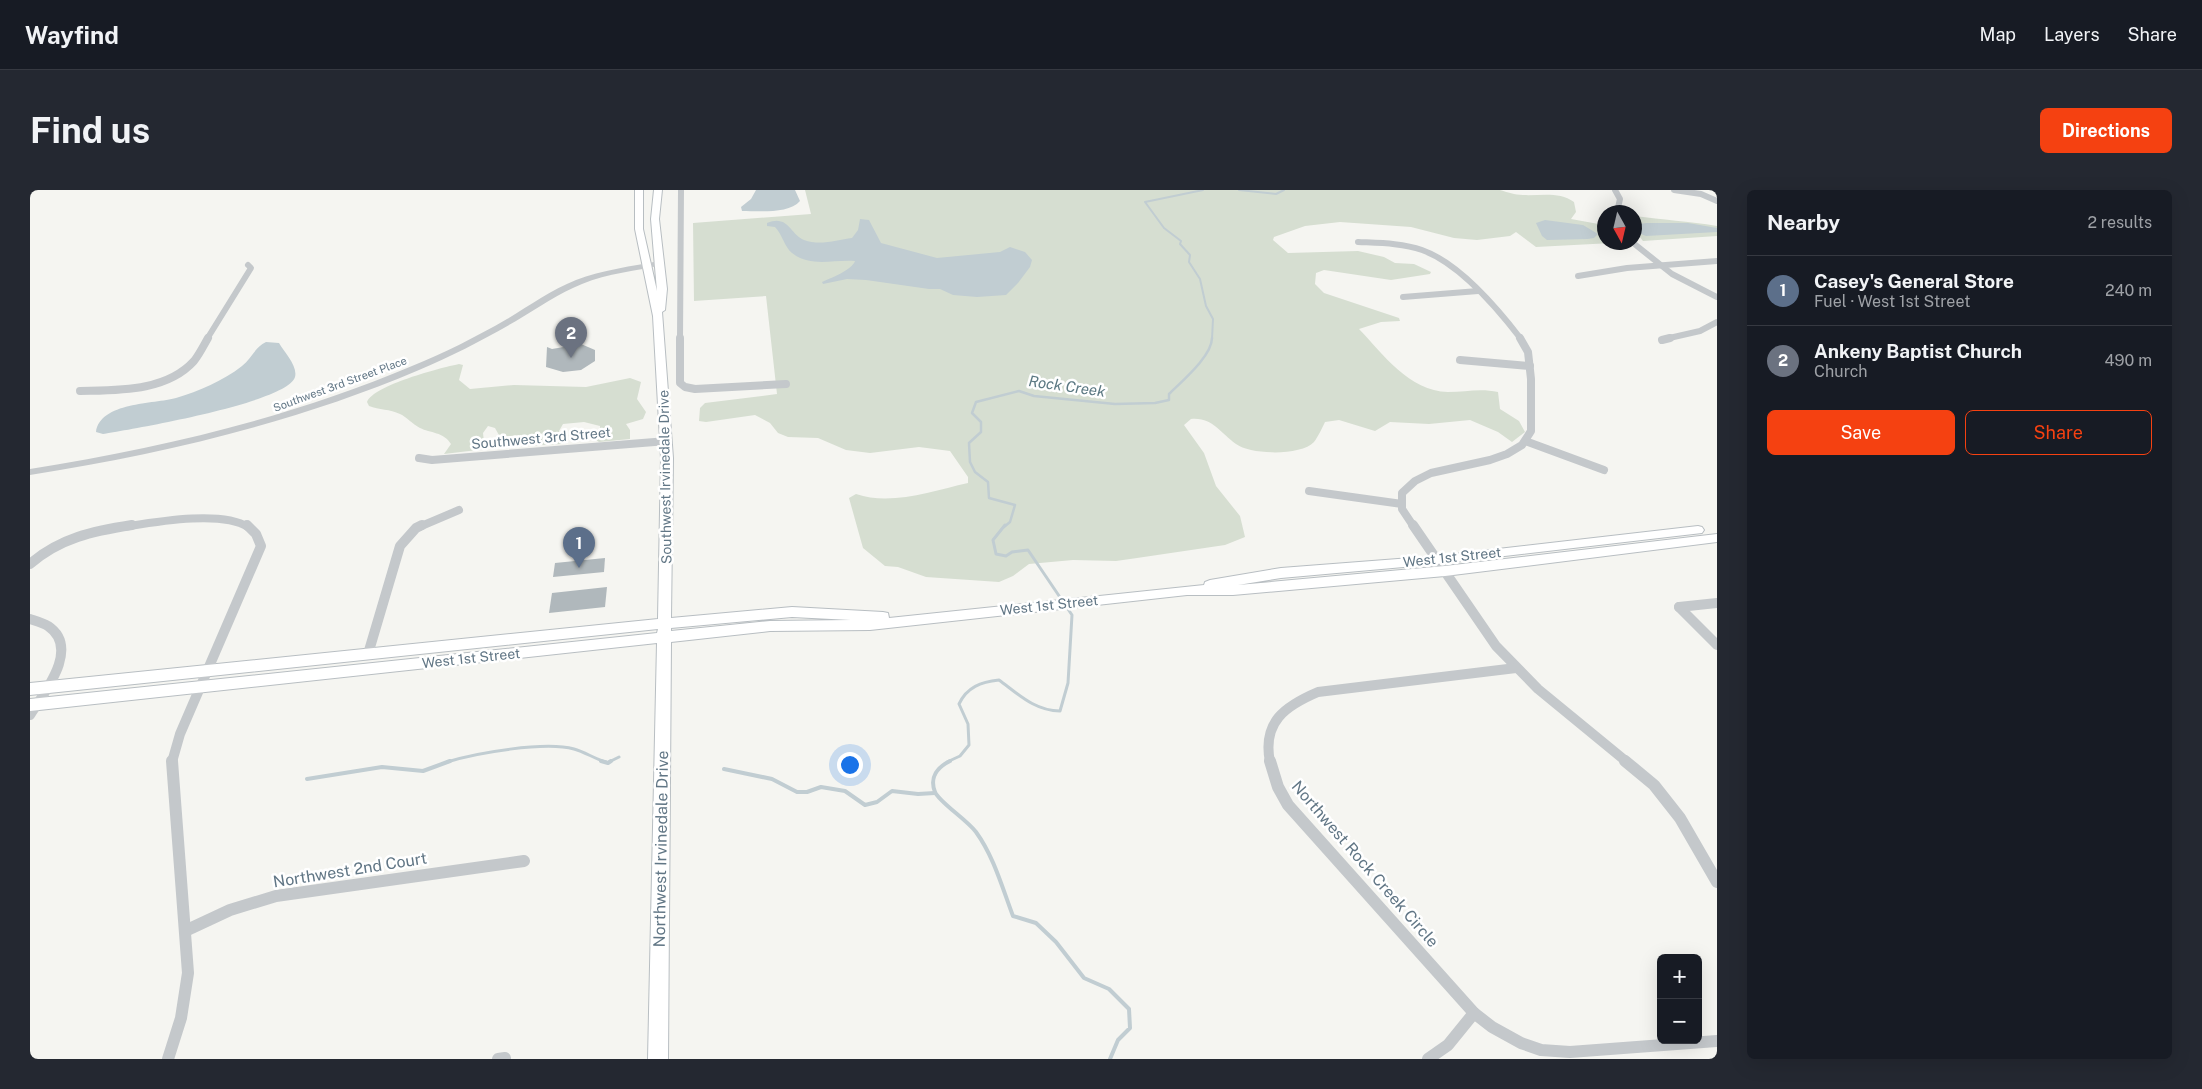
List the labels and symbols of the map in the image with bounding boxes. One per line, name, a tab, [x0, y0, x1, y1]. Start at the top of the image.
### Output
north arrow	[1597, 205, 1642, 250]
pin: 2	[555, 317, 587, 358]
street label: Southwest 3rd Street Place	[272, 354, 408, 414]
water label: Rock Creek	[1028, 372, 1107, 400]
street label: Southwest Irvinedale Drive	[655, 390, 675, 564]
street label: Southwest 3rd Street	[471, 424, 611, 452]
pin: 1	[563, 527, 595, 568]
street label: West 1st Street	[1402, 544, 1502, 570]
street label: West 1st Street	[999, 592, 1099, 618]
street label: West 1st Street	[421, 645, 521, 671]
street label: Northwest Irvinedale Drive	[650, 750, 672, 948]
your location	[837, 752, 863, 778]
street label: Northwest Rock Creek Circle	[1288, 777, 1442, 951]
street label: Northwest 2nd Court	[272, 848, 428, 892]

